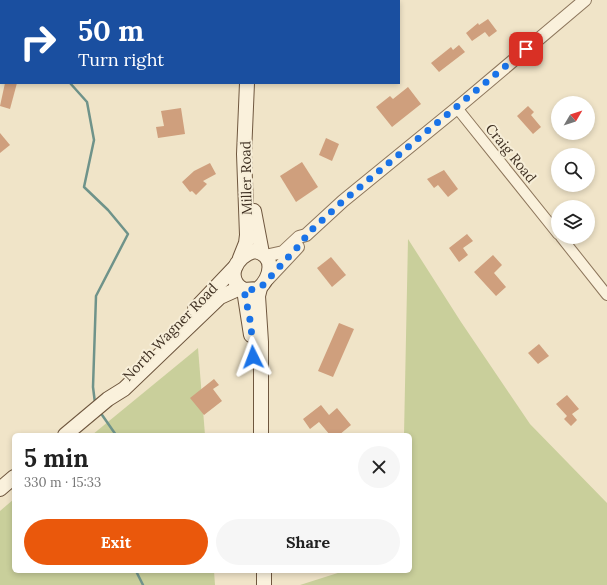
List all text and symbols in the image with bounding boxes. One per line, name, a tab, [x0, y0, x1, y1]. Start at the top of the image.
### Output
text: 50 m	[78, 13, 144, 49]
icon: right	[12, 16, 64, 68]
pin	[509, 32, 543, 66]
icon: arrive	[515, 38, 537, 60]
text: Turn right	[78, 48, 164, 71]
north arrow	[551, 96, 595, 140]
map controls	[551, 96, 595, 244]
street label: Craig Road	[482, 120, 540, 186]
street label: Miller Road	[236, 141, 256, 215]
button: search	[551, 148, 595, 192]
button: layers	[551, 200, 595, 244]
street label: North Wagner Road	[119, 279, 221, 385]
position arrow	[232, 336, 274, 378]
text: 5 min	[24, 443, 89, 474]
button: close	[358, 446, 400, 488]
text: 330 m · 15:33	[24, 474, 101, 491]
button: Exit	[24, 519, 208, 565]
button: Share	[216, 519, 400, 565]

